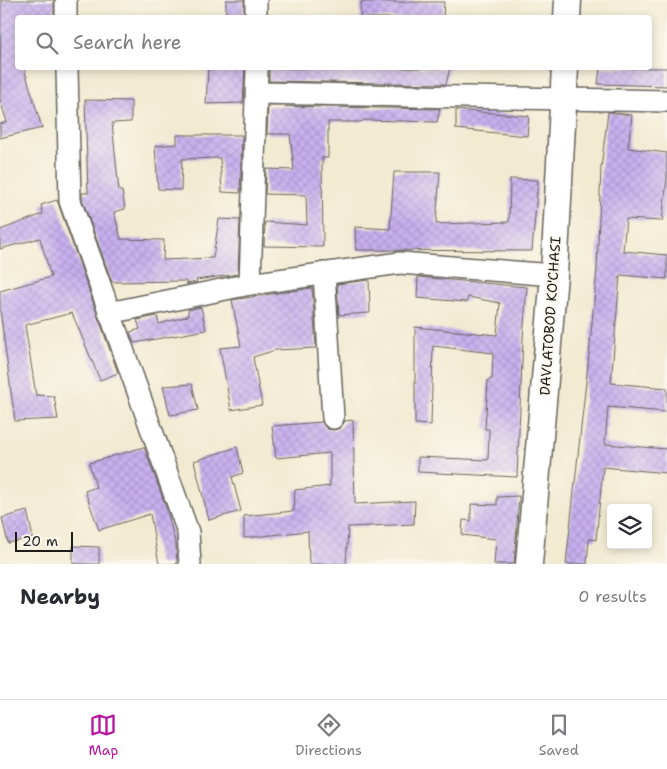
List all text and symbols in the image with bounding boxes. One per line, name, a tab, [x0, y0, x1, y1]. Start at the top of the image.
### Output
search box	[15, 15, 652, 70]
icon: search	[33, 29, 61, 57]
text: Search here	[73, 30, 182, 55]
street label: DAVLATOBOD KO'CHASI	[535, 236, 565, 396]
map controls	[607, 504, 652, 549]
button: layers	[607, 504, 652, 549]
scale bar	[15, 529, 72, 552]
text: 20 m	[22, 532, 58, 550]
text: Nearby	[20, 583, 100, 611]
text: 0 results	[578, 586, 647, 607]
tab: Map	[88, 711, 118, 759]
tab: Directions	[295, 711, 362, 759]
tab: Saved	[539, 711, 579, 759]

